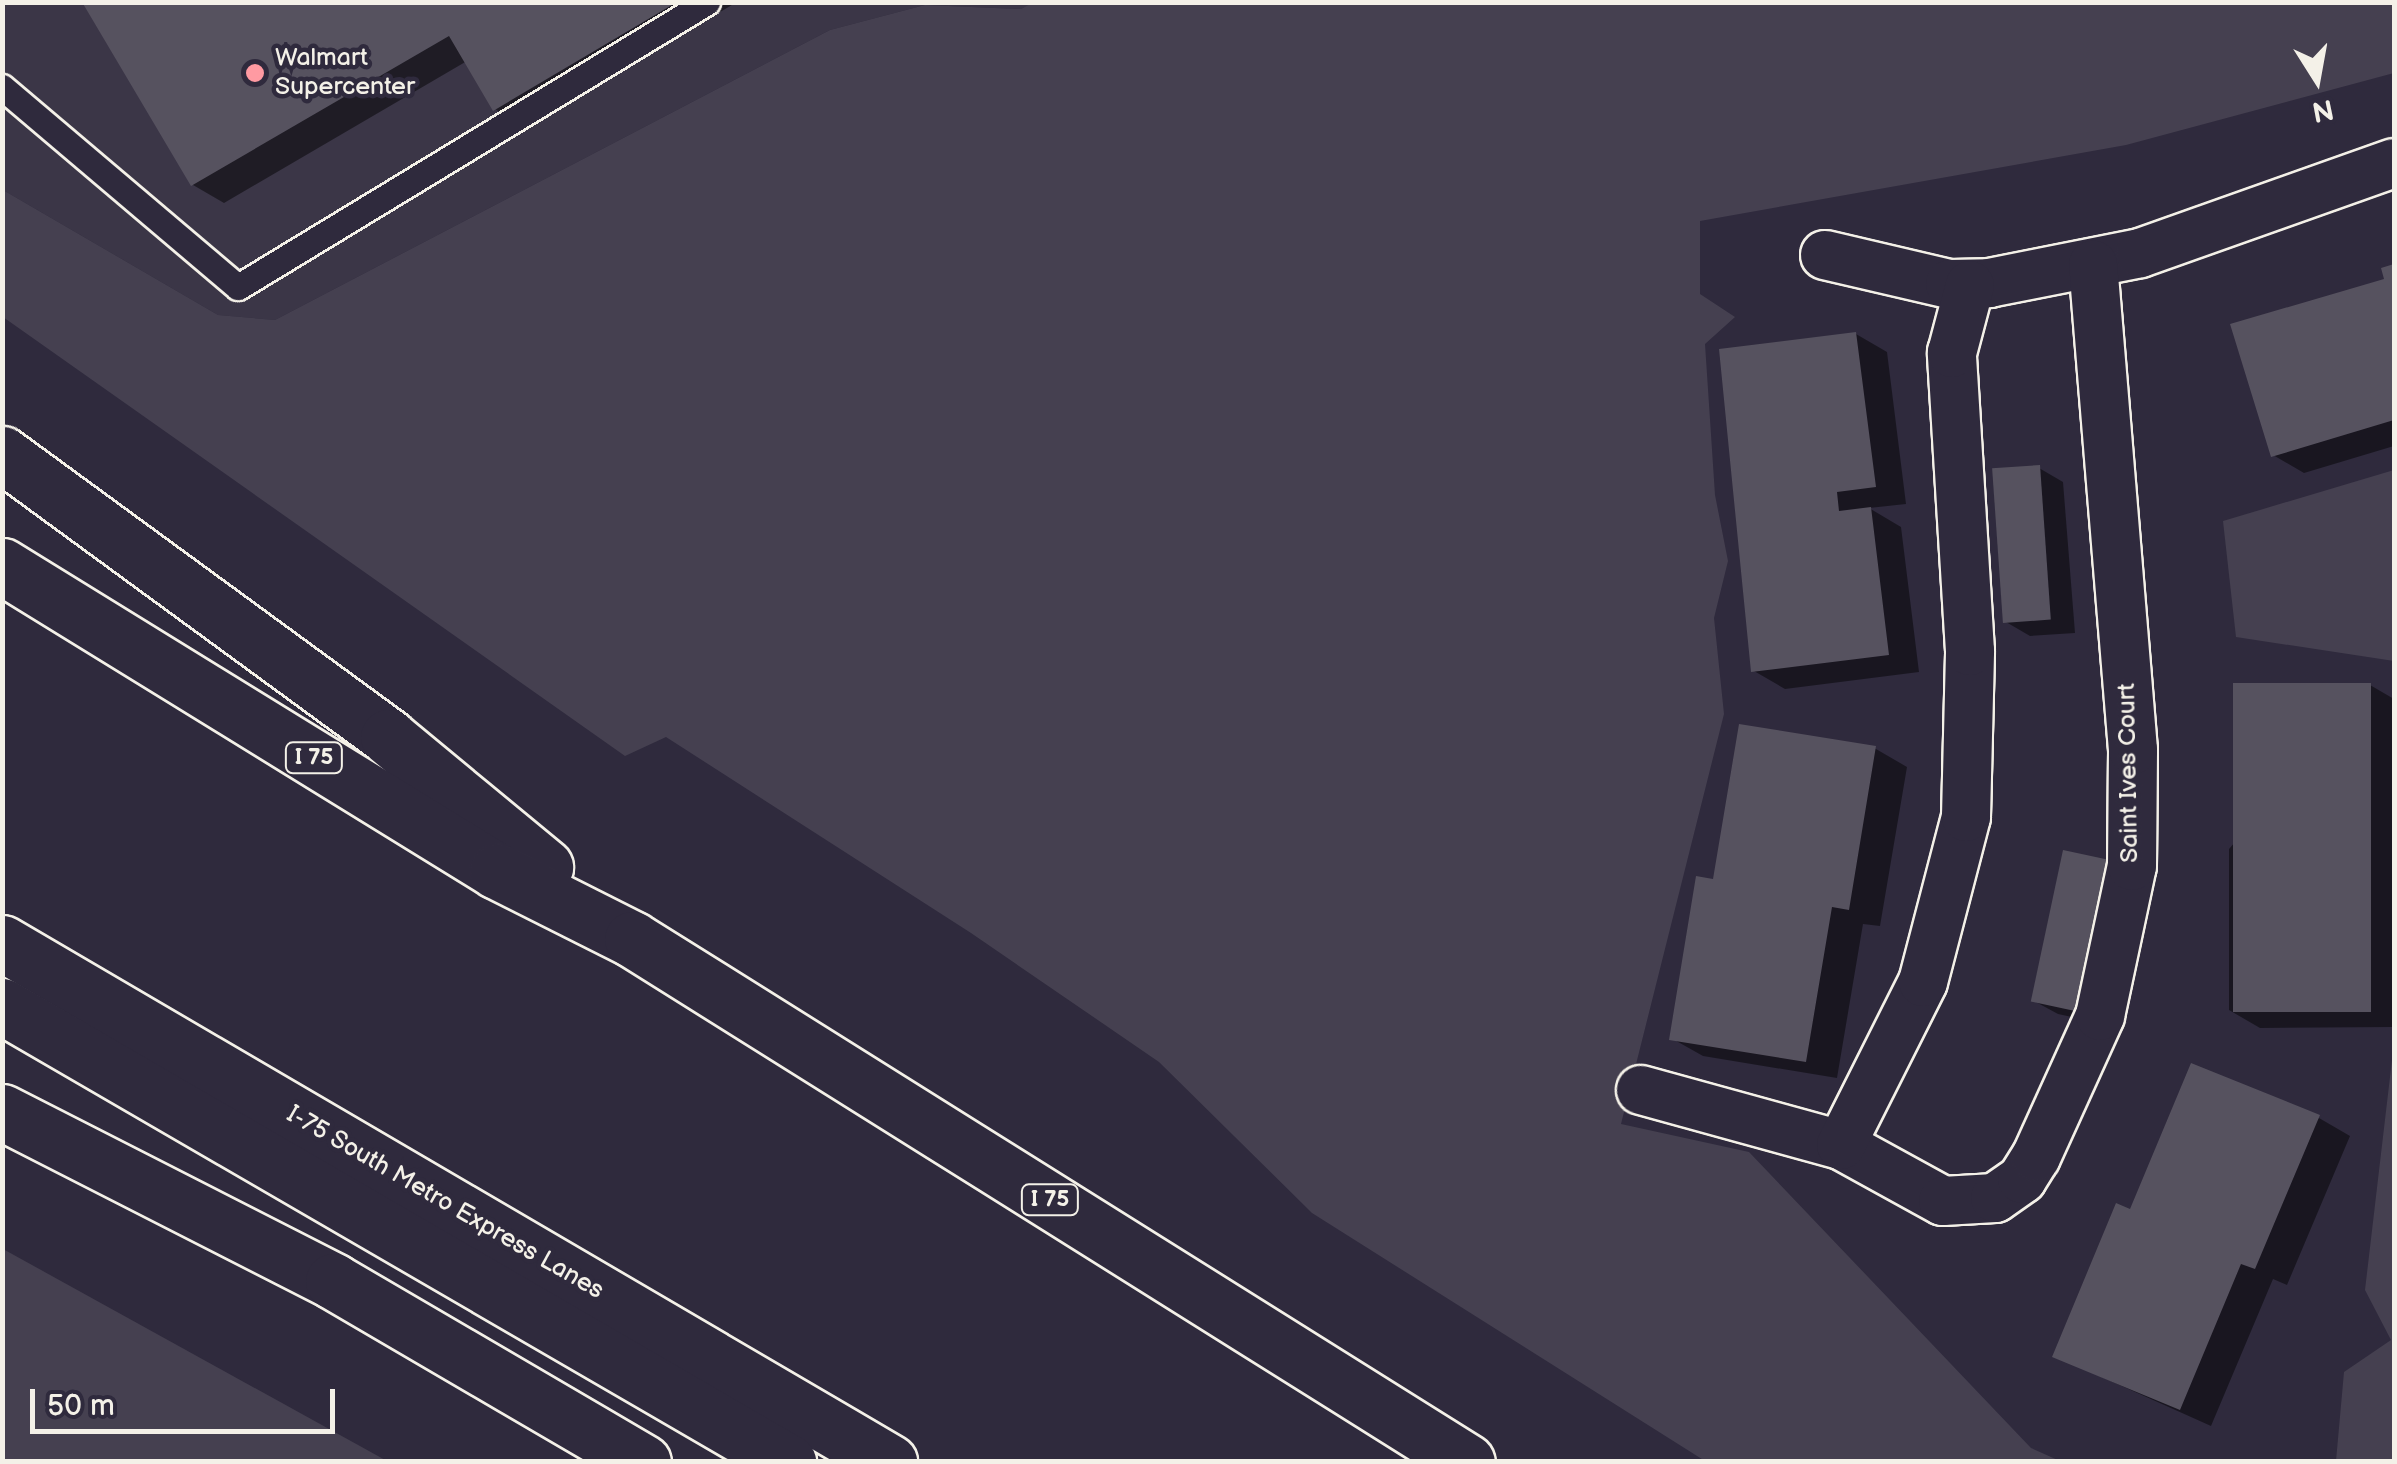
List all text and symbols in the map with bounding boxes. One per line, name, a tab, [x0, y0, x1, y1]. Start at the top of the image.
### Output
north arrow	[2267, 30, 2367, 130]
place label: Walmart Supercenter	[275, 44, 415, 103]
marker: Walmart Supercenter	[244, 62, 266, 84]
text: N	[2309, 92, 2336, 128]
street label: Saint Ives Court	[2112, 683, 2146, 863]
road number: I 75	[284, 741, 344, 775]
street label: I-75 South Metro Express Lanes	[281, 1100, 609, 1306]
road number: I 75	[1020, 1183, 1080, 1217]
scale bar	[35, 1369, 340, 1431]
text: 50 m	[47, 1388, 115, 1424]

